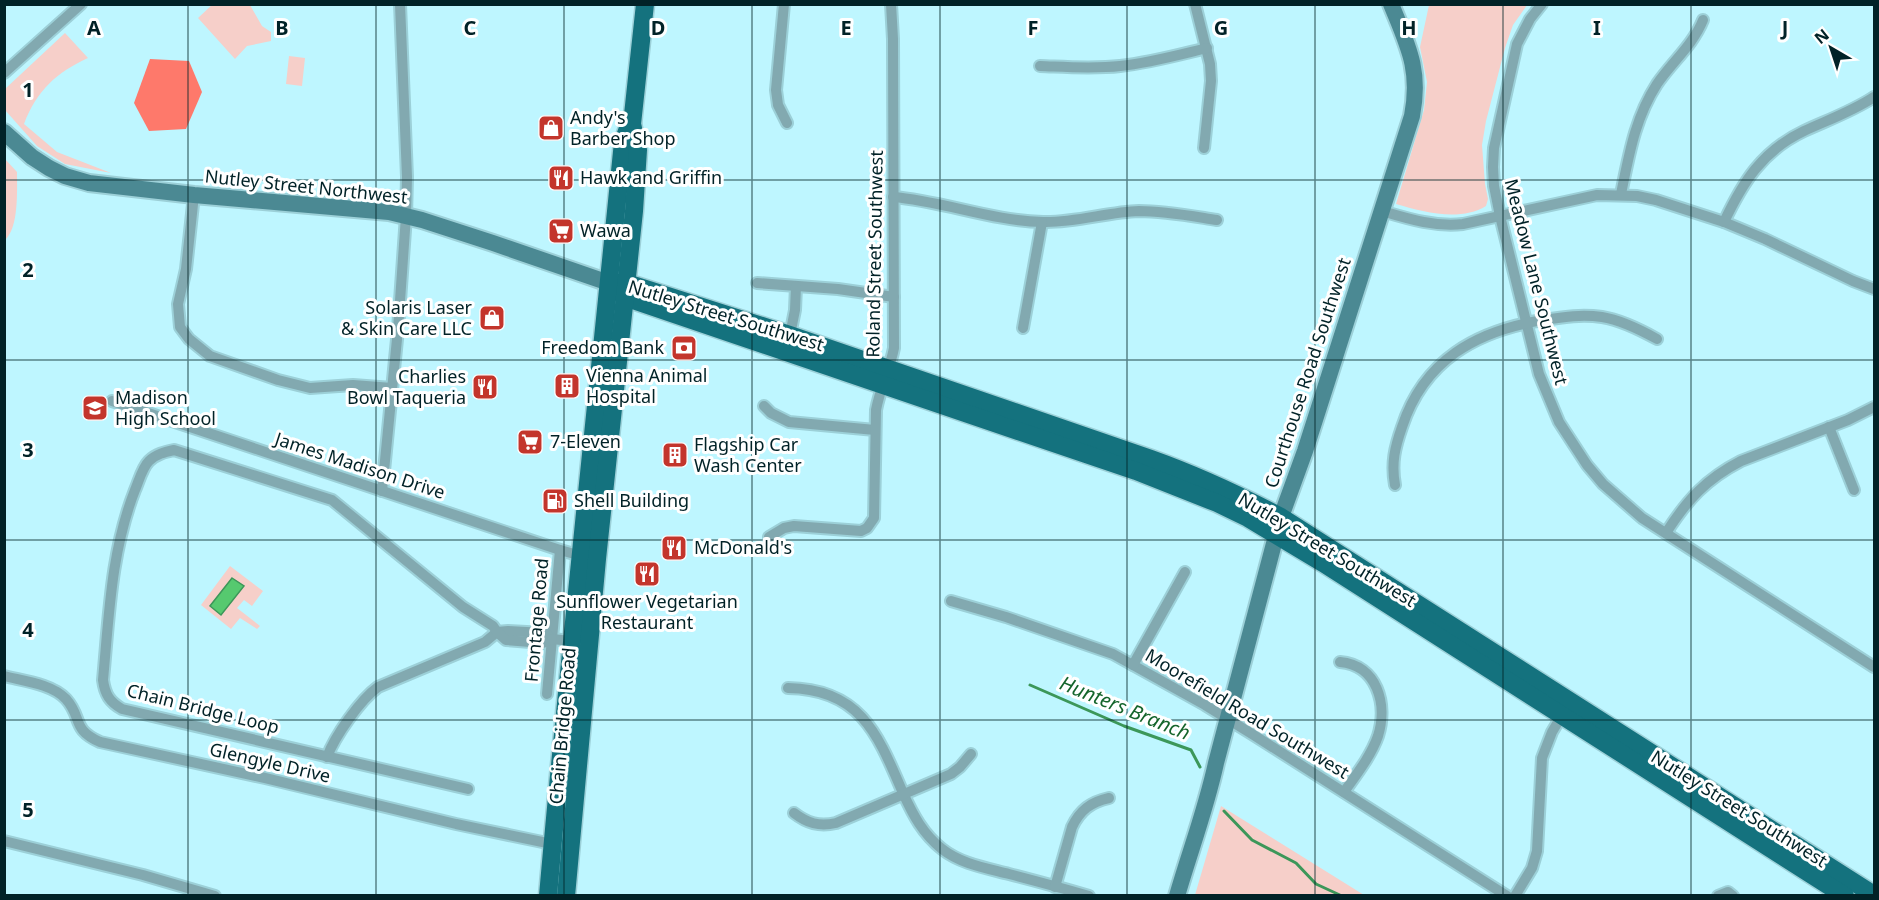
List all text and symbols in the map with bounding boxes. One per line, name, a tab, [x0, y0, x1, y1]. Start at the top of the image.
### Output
text: A	[87, 14, 101, 41]
text: B	[275, 14, 289, 41]
text: C	[464, 14, 477, 41]
text: D	[651, 14, 665, 41]
text: E	[840, 14, 852, 41]
text: F	[1028, 14, 1038, 41]
text: G	[1214, 14, 1228, 41]
text: H	[1401, 14, 1417, 41]
text: I	[1593, 14, 1601, 41]
text: J	[1780, 14, 1788, 41]
north arrow	[1801, 18, 1861, 78]
text: N	[1810, 24, 1834, 49]
text: 1	[22, 76, 34, 103]
place label: Andy's Barber Shop	[570, 105, 676, 150]
shop icon: Andy's Barber Shop	[536, 113, 566, 143]
street label: Roland Street Southwest	[860, 150, 888, 358]
street label: Nutley Street Northwest	[204, 163, 409, 209]
restaurant icon: Hawk and Griffin	[546, 163, 576, 193]
place label: Hawk and Griffin	[580, 165, 722, 189]
street label: Meadow Lane Southwest	[1500, 176, 1574, 388]
supermarket icon: Wawa	[546, 216, 576, 246]
place label: Wawa	[580, 218, 631, 242]
street label: Courthouse Road Southwest	[1258, 254, 1356, 491]
text: 2	[22, 256, 34, 283]
street label: Nutley Street Southwest	[625, 274, 828, 356]
place label: Solaris Laser & Skin Care LLC	[341, 295, 473, 340]
shop icon: Solaris Laser & Skin Care LLC	[477, 303, 507, 333]
bank icon: Freedom Bank	[669, 333, 699, 363]
place label: Freedom Bank	[541, 335, 664, 359]
place label: Vienna Animal Hospital	[586, 363, 707, 408]
place label: Charlies Bowl Taqueria	[347, 364, 466, 409]
building icon: Vienna Animal Hospital	[552, 371, 582, 401]
restaurant icon: Charlies Bowl Taqueria	[470, 372, 500, 402]
place label: Madison High School	[115, 385, 216, 430]
school or university icon: Madison High School	[80, 393, 110, 423]
street label: James Madison Drive	[270, 426, 448, 504]
supermarket icon: 7-Eleven	[515, 427, 545, 457]
place label: 7-Eleven	[550, 429, 621, 453]
place label: Flagship Car Wash Center	[694, 432, 802, 477]
text: 3	[22, 436, 34, 463]
building icon: Flagship Car Wash Center	[660, 440, 690, 470]
fuel station icon: Shell Building	[540, 486, 570, 516]
street label: Nutley Street Southwest	[1234, 486, 1421, 612]
place label: Shell Building	[574, 488, 689, 512]
restaurant icon: McDonald's	[659, 533, 689, 563]
place label: McDonald's	[694, 535, 792, 559]
street label: Frontage Road	[519, 557, 553, 683]
restaurant icon: Sunflower Vegetarian Restaurant	[632, 559, 662, 589]
place label: Sunflower Vegetarian Restaurant	[556, 589, 738, 634]
text: 4	[22, 616, 34, 643]
street label: Moorefield Road Southwest	[1141, 643, 1354, 784]
street label: Chain Bridge Road	[543, 647, 581, 805]
water label: Hunters Branch	[1056, 669, 1194, 746]
street label: Chain Bridge Loop	[125, 678, 282, 739]
street label: Glengyle Drive	[207, 736, 333, 788]
street label: Nutley Street Southwest	[1647, 744, 1833, 873]
text: 5	[22, 796, 34, 823]

